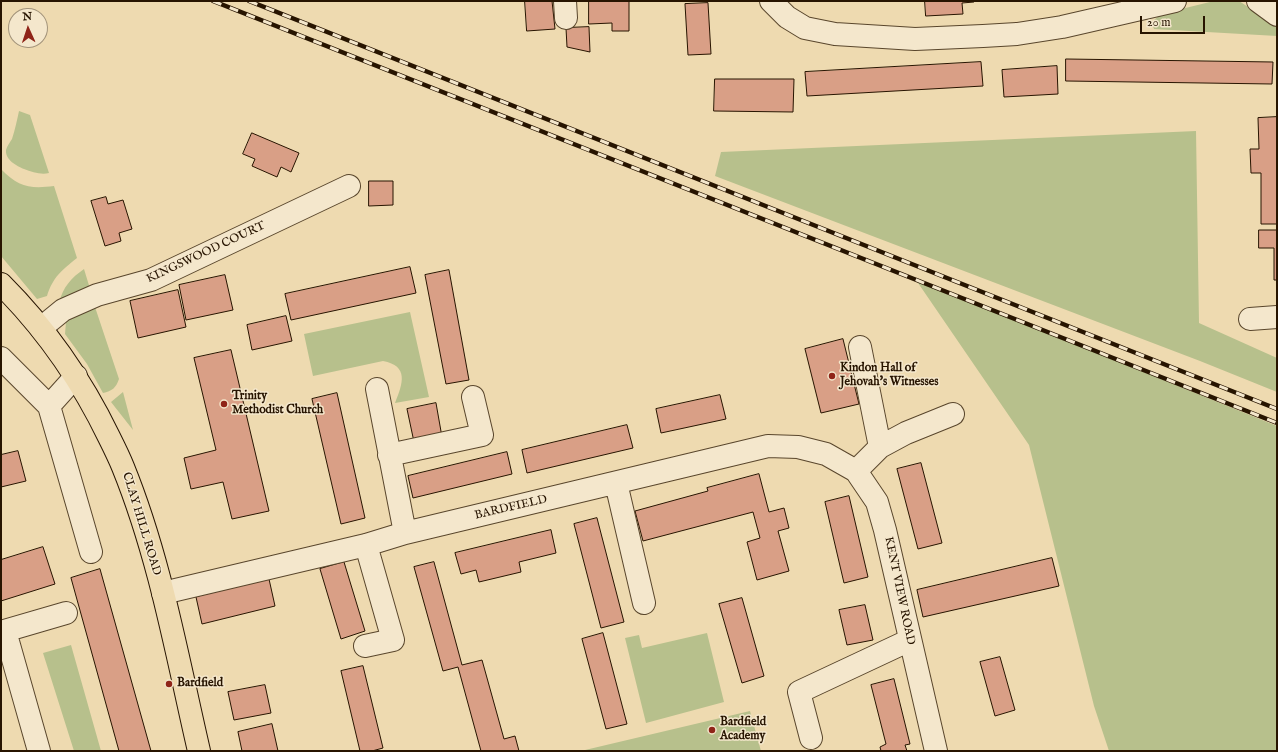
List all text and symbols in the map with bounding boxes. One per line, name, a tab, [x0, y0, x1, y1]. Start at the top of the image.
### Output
north arrow	[8, 8, 48, 48]
scale bar	[1142, 8, 1207, 34]
text: N	[22, 10, 33, 24]
text: 20 m	[1147, 15, 1170, 30]
street label: KINGSWOOD COURT	[144, 219, 268, 287]
place label: Kindon Hall of Jehovah's Witnesses	[840, 362, 939, 390]
marker: Kindon Hall of Jehovah's Witnesses	[827, 371, 837, 381]
place label: Trinity Methodist Church	[232, 390, 323, 418]
marker: Trinity Methodist Church	[219, 399, 229, 409]
street label: CLAY HILL ROAD	[118, 471, 164, 577]
street label: BARDFIELD	[473, 493, 549, 523]
street label: KENT VIEW ROAD	[880, 536, 918, 646]
place label: Bardfield	[177, 677, 223, 691]
marker: Bardfield	[164, 679, 174, 689]
place label: Bardfield Academy	[720, 716, 766, 744]
marker: Bardfield Academy	[707, 725, 717, 735]

